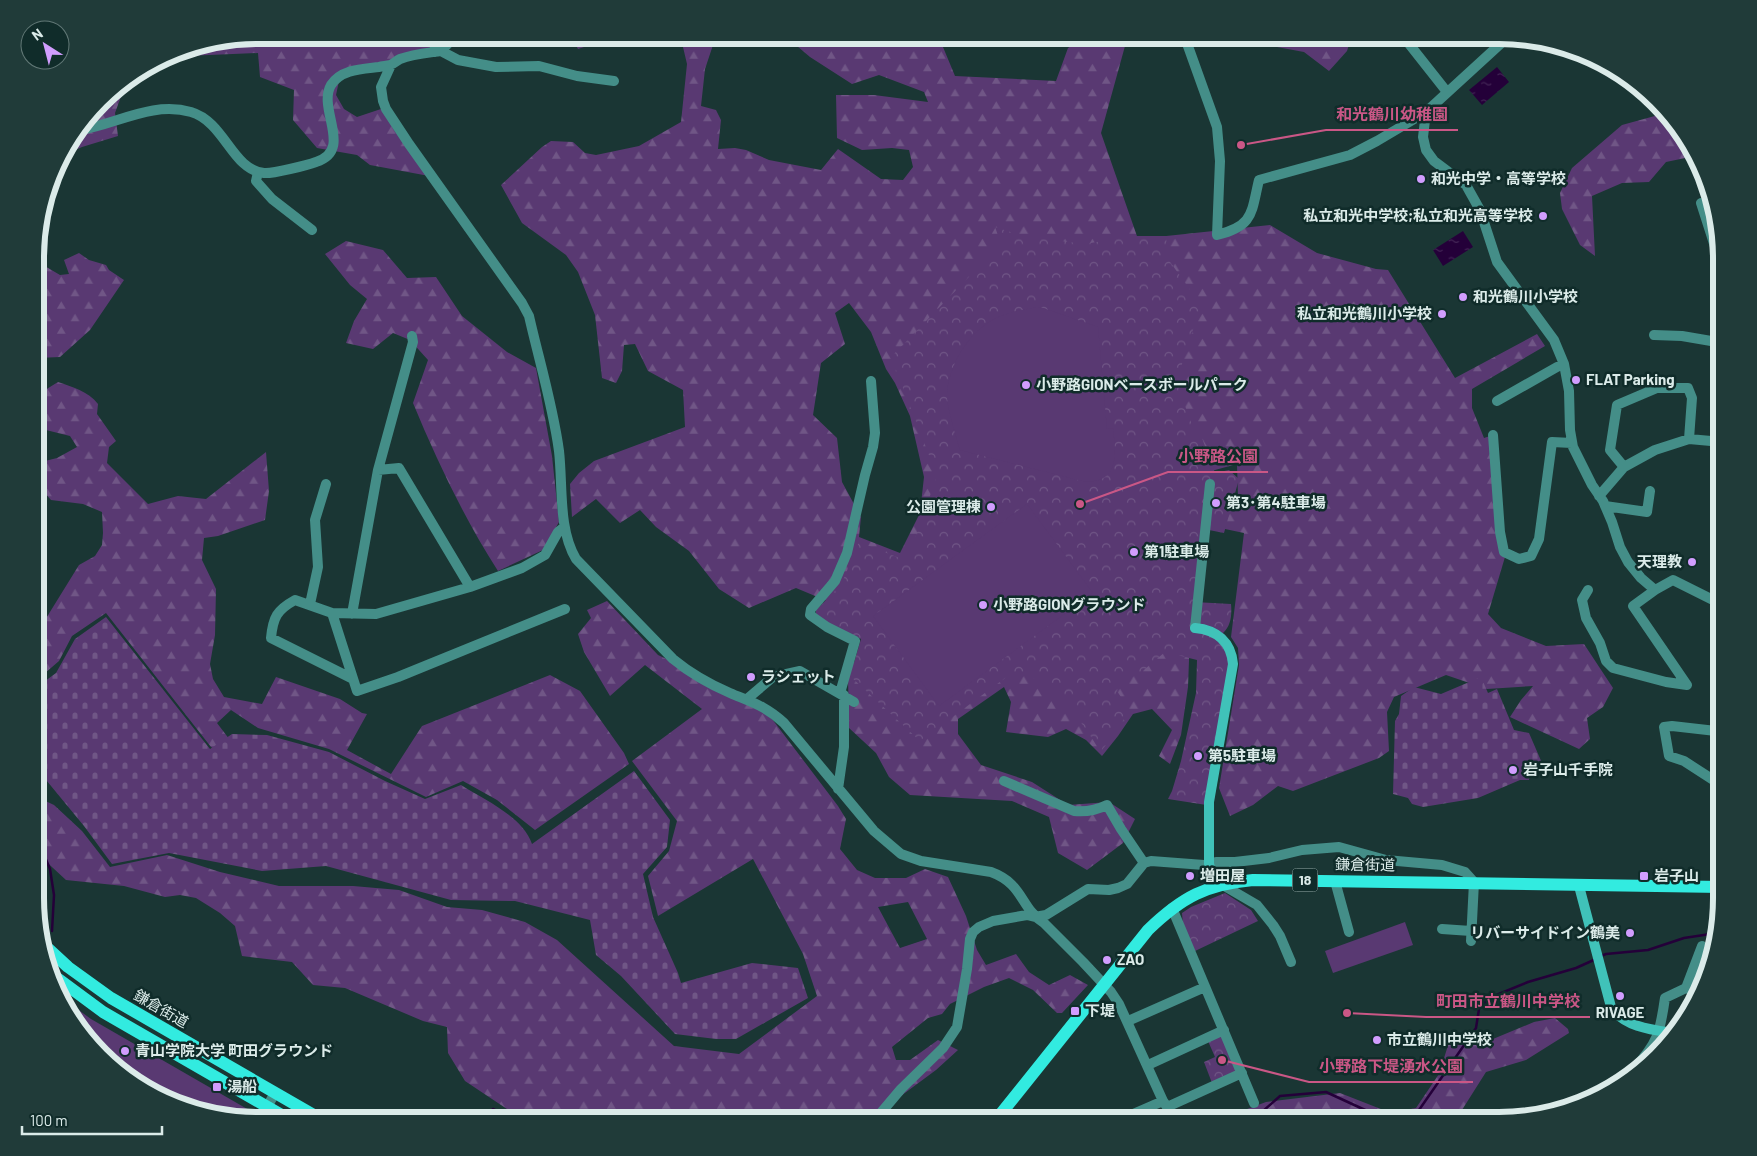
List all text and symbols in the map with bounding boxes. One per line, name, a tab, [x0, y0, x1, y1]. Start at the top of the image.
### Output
north arrow	[20, 20, 70, 70]
text: N	[28, 24, 46, 44]
callout: 和光鶴川幼稚園	[1326, 99, 1458, 130]
text: 和光鶴川幼稚園	[1336, 104, 1448, 123]
place label: 和光中学・高等学校	[1431, 169, 1566, 187]
marker: 和光中学・高等学校	[1415, 173, 1427, 185]
place label: 私立和光中学校;私立和光高等学校	[1303, 206, 1533, 224]
marker: 私立和光中学校;私立和光高等学校	[1537, 210, 1549, 222]
place label: 和光鶴川小学校	[1473, 287, 1578, 305]
marker: 和光鶴川小学校	[1457, 291, 1469, 303]
place label: 私立和光鶴川小学校	[1297, 304, 1432, 322]
marker: 私立和光鶴川小学校	[1436, 308, 1448, 320]
place label: FLAT Parking	[1586, 370, 1675, 388]
marker: FLAT Parking	[1570, 374, 1582, 386]
place label: 小野路GIONベースボールパーク	[1036, 375, 1248, 393]
marker: 小野路GIONベースボールパーク	[1020, 379, 1032, 391]
callout: 小野路公園	[1168, 441, 1268, 472]
text: 小野路公園	[1178, 446, 1258, 465]
place label: 第3･第4駐車場	[1226, 493, 1326, 511]
place label: 公園管理棟	[906, 497, 981, 515]
marker: 第3･第4駐車場	[1210, 497, 1222, 509]
marker: 公園管理棟	[985, 501, 997, 513]
place label: 第1駐車場	[1144, 542, 1209, 560]
marker: 第1駐車場	[1128, 546, 1140, 558]
place label: 天理教	[1637, 552, 1682, 570]
marker: 天理教	[1686, 556, 1698, 568]
place label: 小野路GIONグラウンド	[993, 595, 1145, 613]
marker: 小野路GIONグラウンド	[977, 599, 989, 611]
place label: ラシェット	[761, 667, 836, 685]
marker: ラシェット	[745, 671, 757, 683]
place label: 第5駐車場	[1208, 746, 1276, 764]
marker: 第5駐車場	[1192, 750, 1204, 762]
place label: 岩子山千手院	[1523, 760, 1613, 778]
marker: 岩子山千手院	[1507, 764, 1519, 776]
street label: 鎌倉街道	[1335, 854, 1395, 874]
place label: 増田屋	[1200, 866, 1245, 884]
place label: 岩子山	[1654, 866, 1699, 884]
road number: 18	[1292, 868, 1318, 892]
marker: 増田屋	[1184, 870, 1196, 882]
marker: 岩子山	[1638, 870, 1650, 882]
place label: リバーサイドイン鶴美	[1470, 923, 1620, 941]
marker: リバーサイドイン鶴美	[1624, 927, 1636, 939]
place label: ZAO	[1117, 950, 1144, 968]
marker: ZAO	[1101, 954, 1113, 966]
street label: 鎌倉街道	[131, 985, 192, 1031]
callout: 町田市立鶴川中学校	[1426, 986, 1590, 1017]
marker: RIVAGE	[1614, 990, 1626, 1002]
text: 町田市立鶴川中学校	[1436, 991, 1580, 1010]
place label: 下堤	[1085, 1001, 1115, 1019]
place label: RIVAGE	[1596, 1003, 1645, 1021]
marker: 下堤	[1069, 1005, 1081, 1017]
place label: 市立鶴川中学校	[1387, 1030, 1492, 1048]
marker: 市立鶴川中学校	[1371, 1034, 1383, 1046]
place label: 青山学院大学 町田グラウンド	[135, 1041, 333, 1059]
marker: 青山学院大学 町田グラウンド	[119, 1045, 131, 1057]
callout: 小野路下堤湧水公園	[1309, 1051, 1473, 1082]
text: 小野路下堤湧水公園	[1319, 1056, 1463, 1075]
place label: 湯船	[227, 1077, 257, 1095]
marker: 湯船	[211, 1081, 223, 1093]
scale bar	[22, 1104, 162, 1136]
text: 100 m	[30, 1111, 68, 1129]

